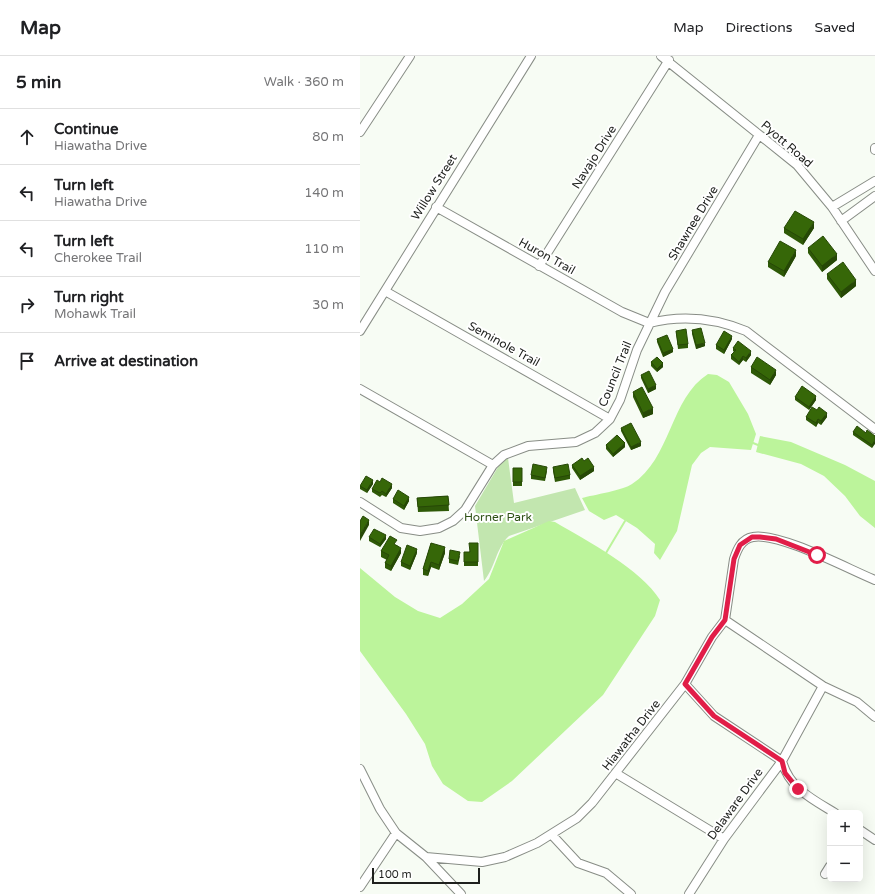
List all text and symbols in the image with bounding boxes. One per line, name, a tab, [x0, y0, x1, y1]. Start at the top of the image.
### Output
text: Map	[20, 17, 61, 39]
text: Map	[673, 19, 704, 36]
text: Directions	[726, 19, 793, 36]
text: Saved	[815, 19, 855, 36]
text: 5 min	[16, 72, 61, 93]
text: Walk · 360 m	[264, 74, 344, 90]
street label: Pyott Road	[758, 118, 816, 170]
text: Continue	[54, 120, 118, 138]
street label: Navajo Drive	[569, 122, 619, 191]
icon: ahead	[16, 126, 38, 148]
text: 80 m	[312, 129, 344, 145]
text: Hiawatha Drive	[54, 138, 147, 154]
street label: Willow Street	[408, 151, 460, 223]
text: Turn left	[54, 176, 114, 194]
icon: left	[16, 182, 38, 204]
street label: Shawnee Drive	[665, 183, 721, 263]
text: 140 m	[304, 185, 344, 201]
text: Hiawatha Drive	[54, 194, 147, 210]
text: Turn left	[54, 232, 114, 250]
street label: Huron Trail	[516, 235, 578, 277]
icon: left	[16, 238, 38, 260]
text: 110 m	[304, 241, 344, 257]
text: Cherokee Trail	[54, 250, 142, 266]
text: Turn right	[54, 288, 124, 306]
icon: right	[16, 294, 38, 316]
text: 30 m	[312, 297, 344, 313]
text: Mohawk Trail	[54, 306, 136, 322]
street label: Seminole Trail	[466, 319, 542, 369]
street label: Council Trail	[595, 339, 635, 409]
icon: arrive	[16, 350, 38, 372]
text: Arrive at destination	[54, 352, 198, 370]
park label: Horner Park	[464, 510, 533, 524]
route start	[808, 546, 826, 564]
street label: Hiawatha Drive	[599, 697, 663, 773]
street label: Delaware Drive	[704, 765, 766, 843]
route end	[789, 780, 807, 798]
map controls	[827, 810, 863, 882]
button: +	[827, 810, 863, 846]
button: −	[827, 846, 863, 882]
scale bar	[372, 866, 480, 885]
text: 100 m	[378, 868, 412, 881]

